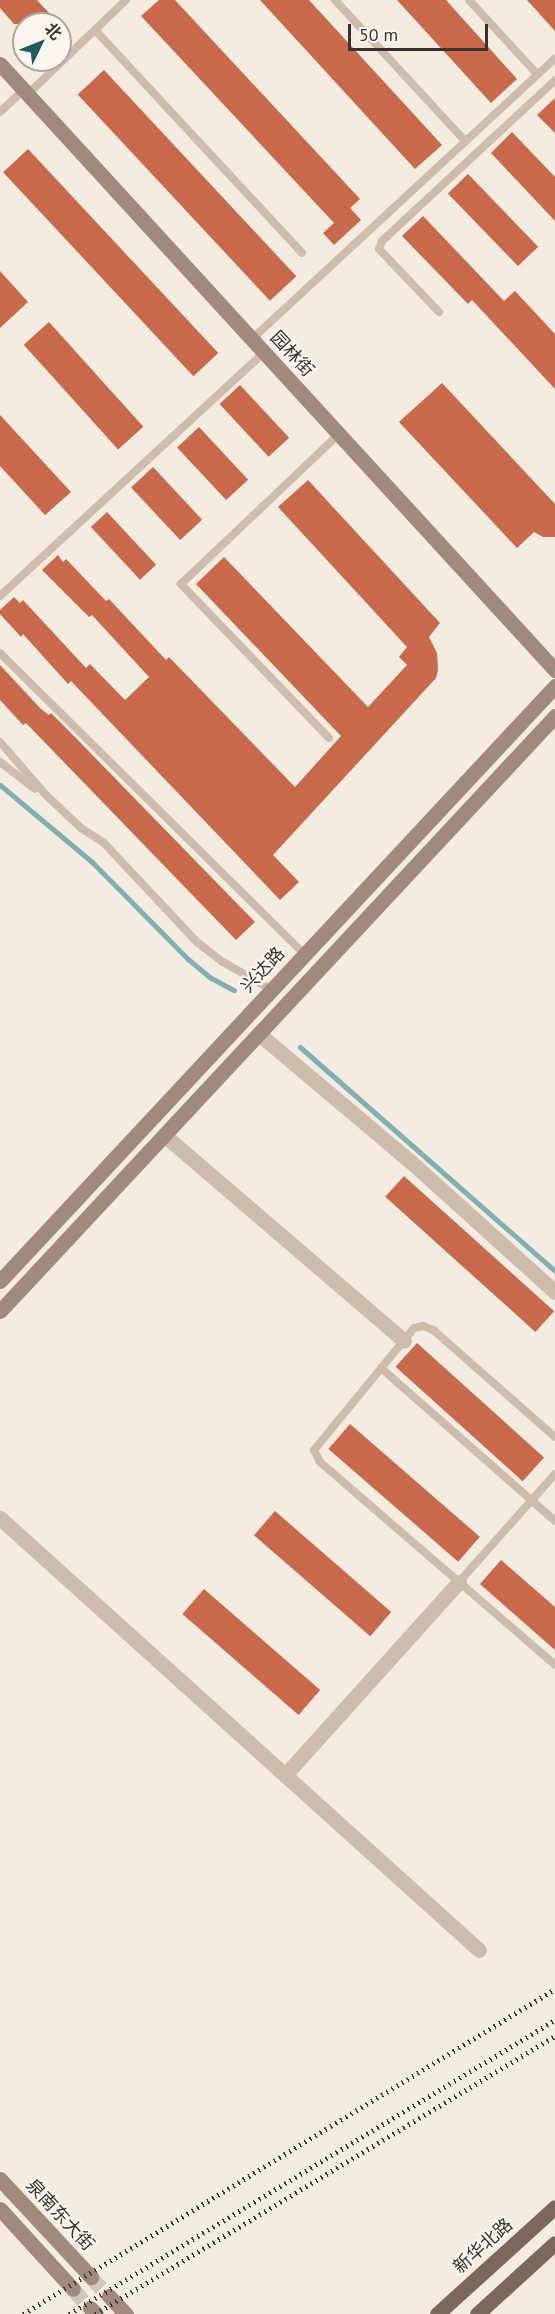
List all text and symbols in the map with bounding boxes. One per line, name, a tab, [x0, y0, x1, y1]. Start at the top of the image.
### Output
north arrow	[12, 12, 72, 72]
scale bar	[351, 12, 490, 50]
text: 北	[41, 18, 66, 44]
text: 50 m	[359, 23, 398, 46]
street label: 园林街	[266, 327, 318, 381]
street label: 兴达路	[237, 943, 289, 997]
street label: 泉南东大街	[21, 2175, 99, 2255]
street label: 新华北路	[449, 2214, 517, 2278]

